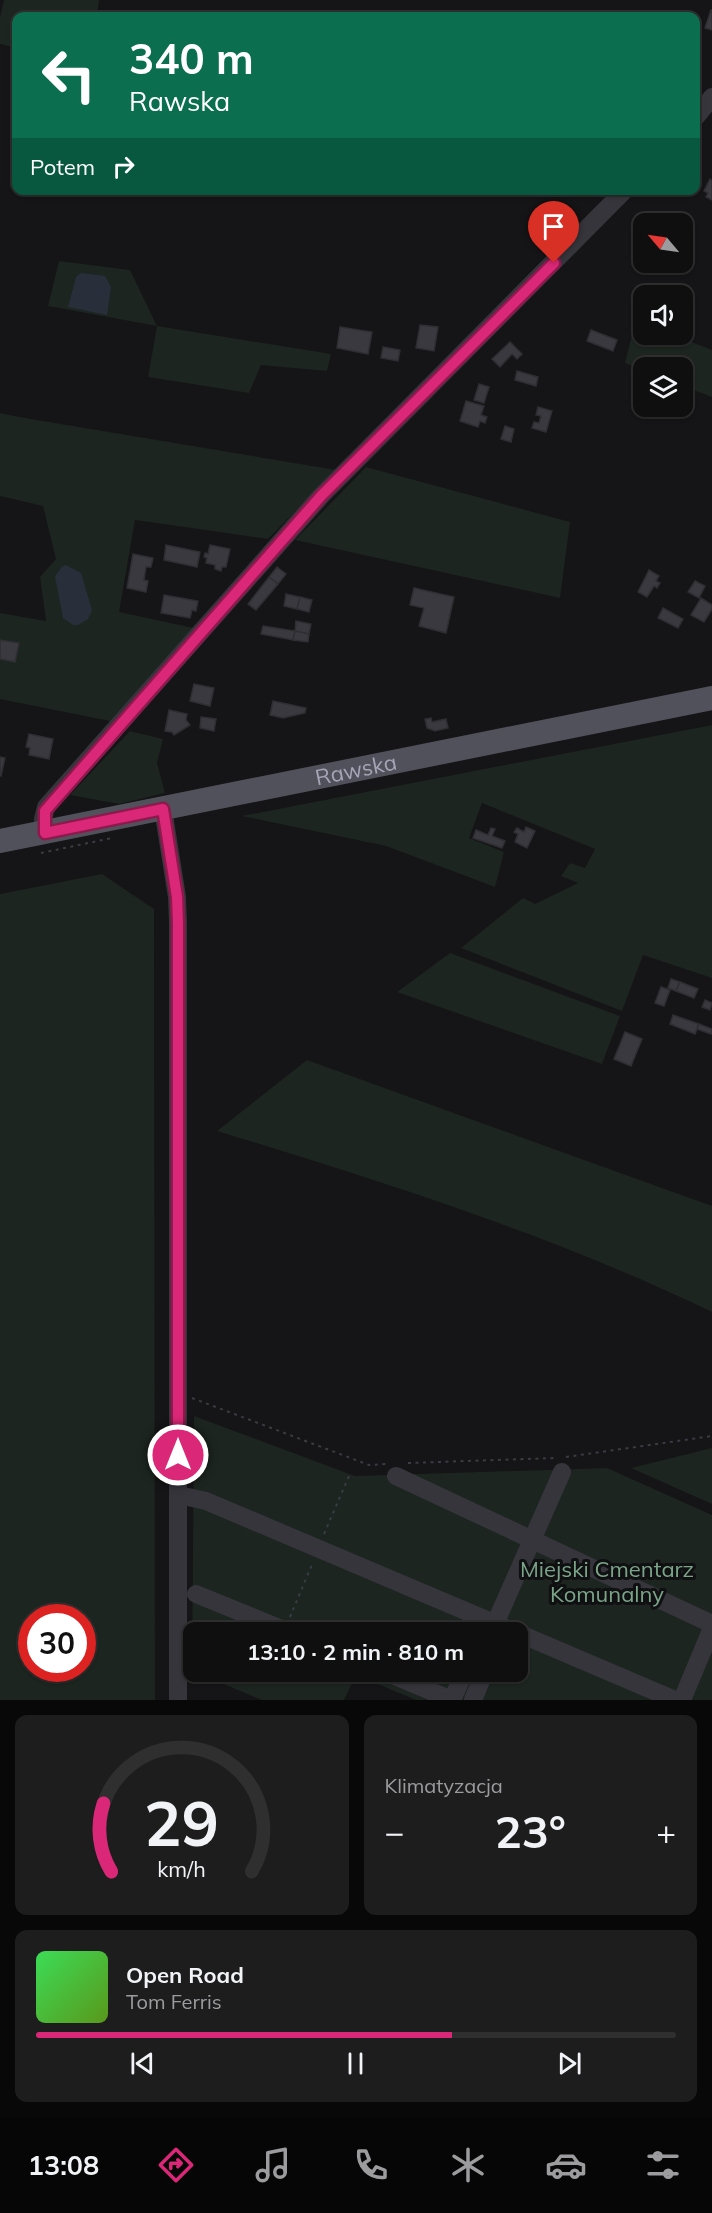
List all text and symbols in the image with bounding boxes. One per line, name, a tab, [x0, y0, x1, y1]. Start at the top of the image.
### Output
text: 340 m	[129, 32, 254, 85]
icon: left	[30, 36, 108, 114]
text: Rawska	[129, 84, 230, 118]
icon: right	[107, 150, 140, 183]
text: Potem	[30, 153, 95, 181]
pin	[528, 201, 579, 263]
icon: arrive	[537, 210, 570, 243]
north arrow	[633, 213, 693, 273]
map controls	[633, 213, 693, 417]
button: sound	[633, 285, 693, 345]
button: layers	[633, 357, 693, 417]
street label: Rawska	[313, 748, 399, 791]
position arrow	[146, 1423, 210, 1487]
park label: Miejski Cmentarz Komunalny	[520, 1555, 694, 1608]
speed limit sign: 30	[18, 1604, 96, 1682]
text: 13:10 · 2 min · 810 m	[247, 1638, 464, 1666]
text: Klimatyzacja	[385, 1773, 503, 1798]
text: 29	[144, 1783, 219, 1862]
text: 23°	[495, 1803, 566, 1859]
text: −	[385, 1811, 404, 1852]
text: +	[656, 1811, 676, 1852]
text: km/h	[157, 1855, 206, 1882]
text: Open Road	[126, 1961, 244, 1989]
text: Tom Ferris	[126, 1989, 222, 2014]
icon: previous	[126, 2047, 159, 2080]
icon: pause	[339, 2047, 372, 2080]
icon: next	[553, 2047, 586, 2080]
icon: directions	[155, 2144, 197, 2186]
icon: music	[252, 2144, 294, 2186]
icon: phone	[350, 2144, 392, 2186]
icon: climate	[447, 2144, 489, 2186]
icon: car	[545, 2144, 587, 2186]
icon: filters	[642, 2144, 684, 2186]
text: 13:08	[28, 2148, 99, 2182]

